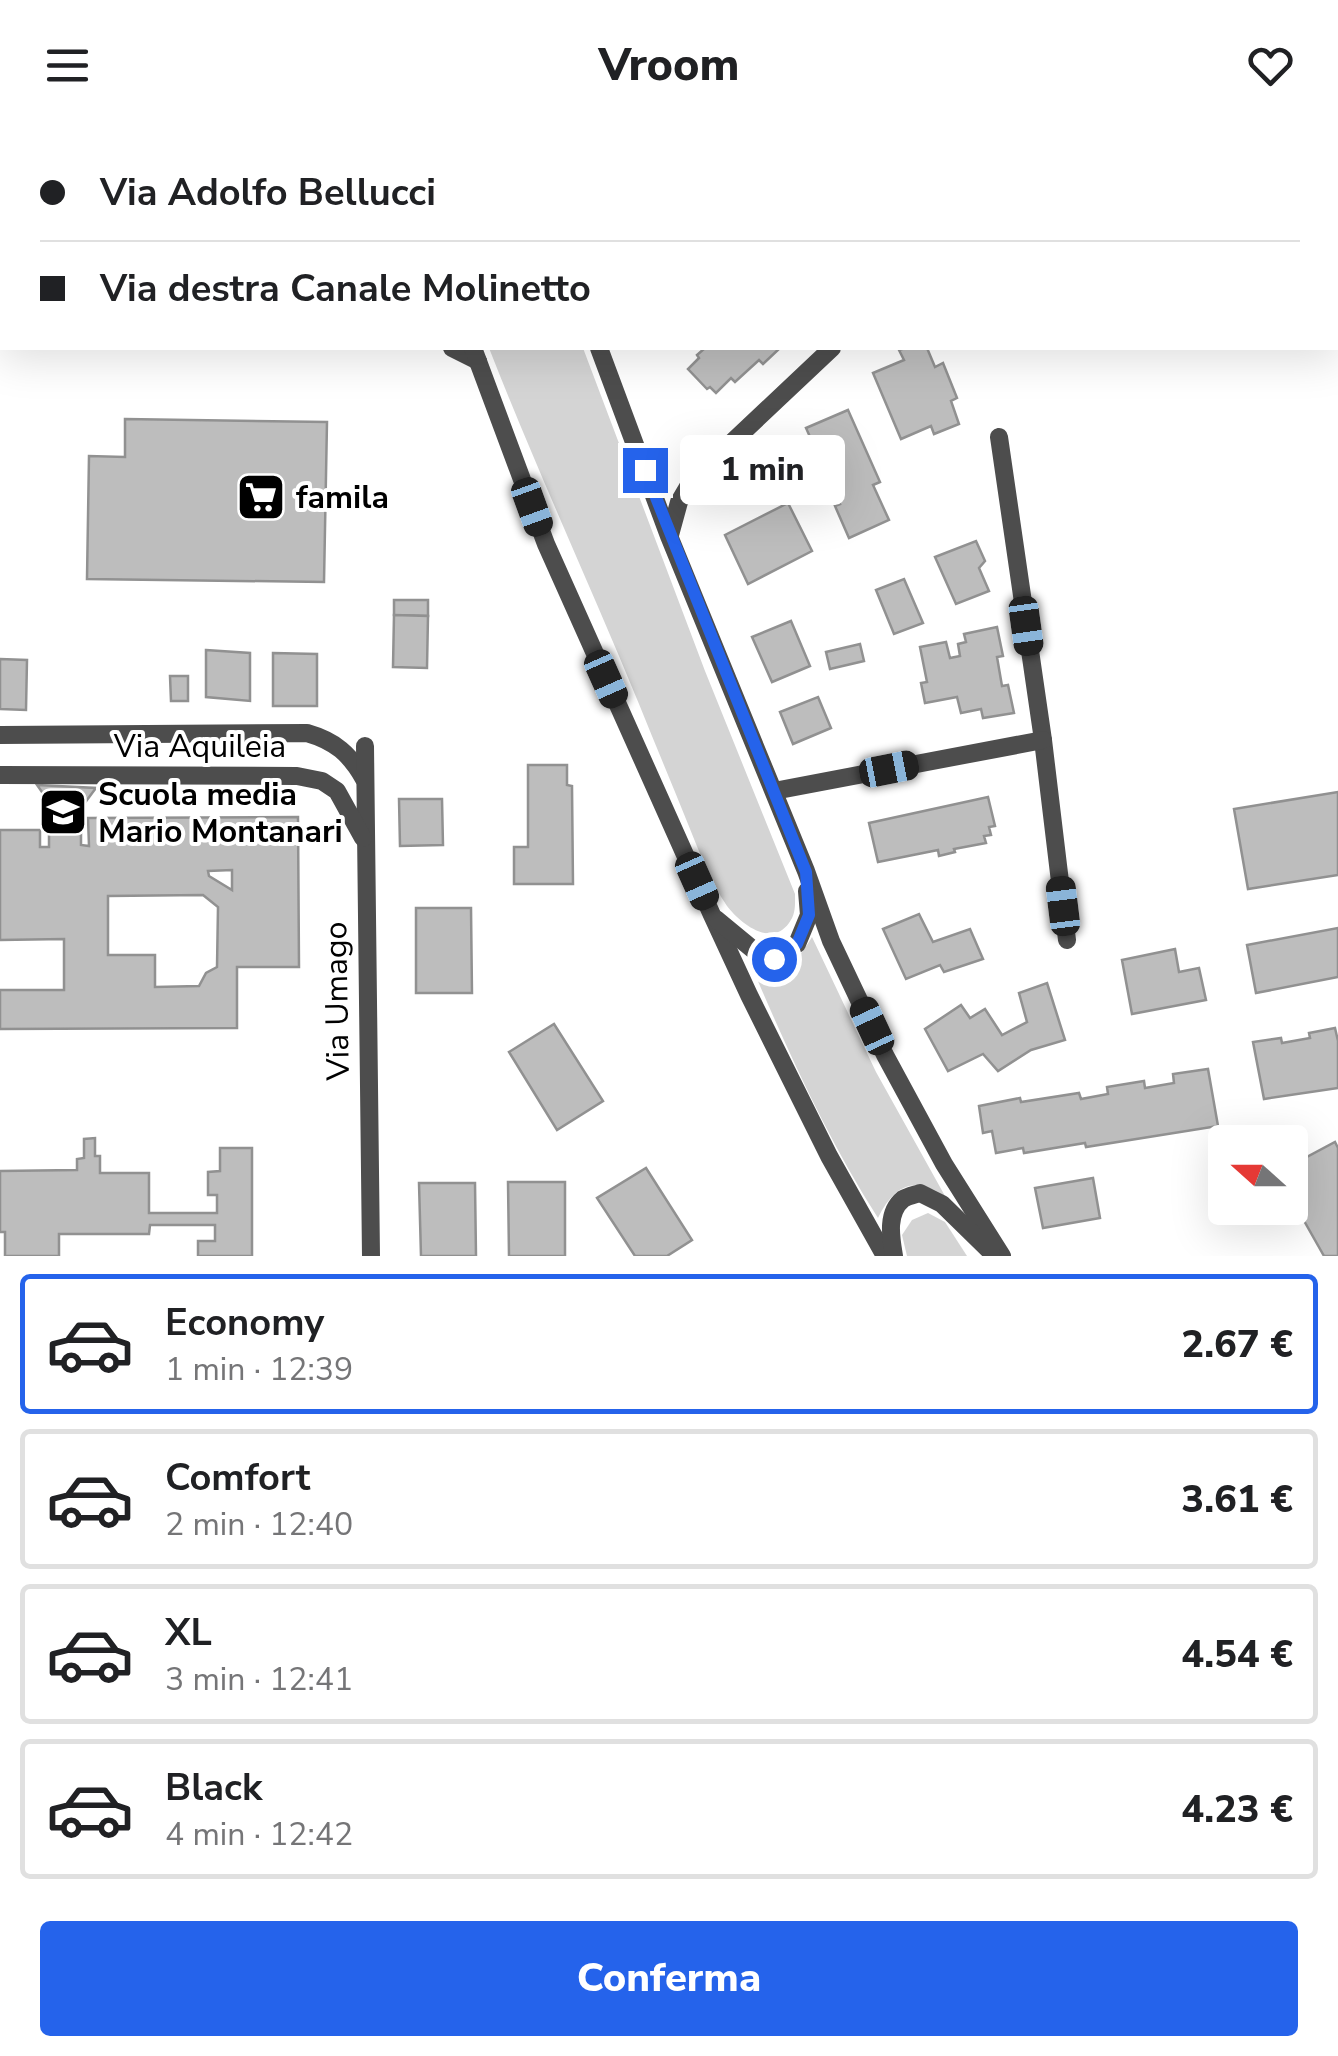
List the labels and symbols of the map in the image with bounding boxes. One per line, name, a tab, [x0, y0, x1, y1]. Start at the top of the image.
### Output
callout: 1 min	[680, 435, 845, 505]
route end	[623, 448, 668, 493]
supermarket icon: famila	[235, 471, 287, 523]
car	[508, 474, 556, 540]
place label: famila	[296, 476, 389, 519]
car	[1007, 594, 1045, 658]
car	[580, 645, 632, 713]
street label: Via Aquileia	[113, 725, 286, 768]
car	[857, 749, 921, 789]
place label: Scuola media Mario Montanari	[98, 773, 343, 853]
school or university icon: Scuola media Mario Montanari	[37, 786, 89, 838]
car	[671, 847, 723, 915]
car	[1044, 874, 1082, 938]
street label: Via Umago	[314, 921, 360, 1082]
route start	[752, 937, 797, 982]
car	[846, 992, 898, 1060]
north arrow	[1208, 1125, 1308, 1225]

